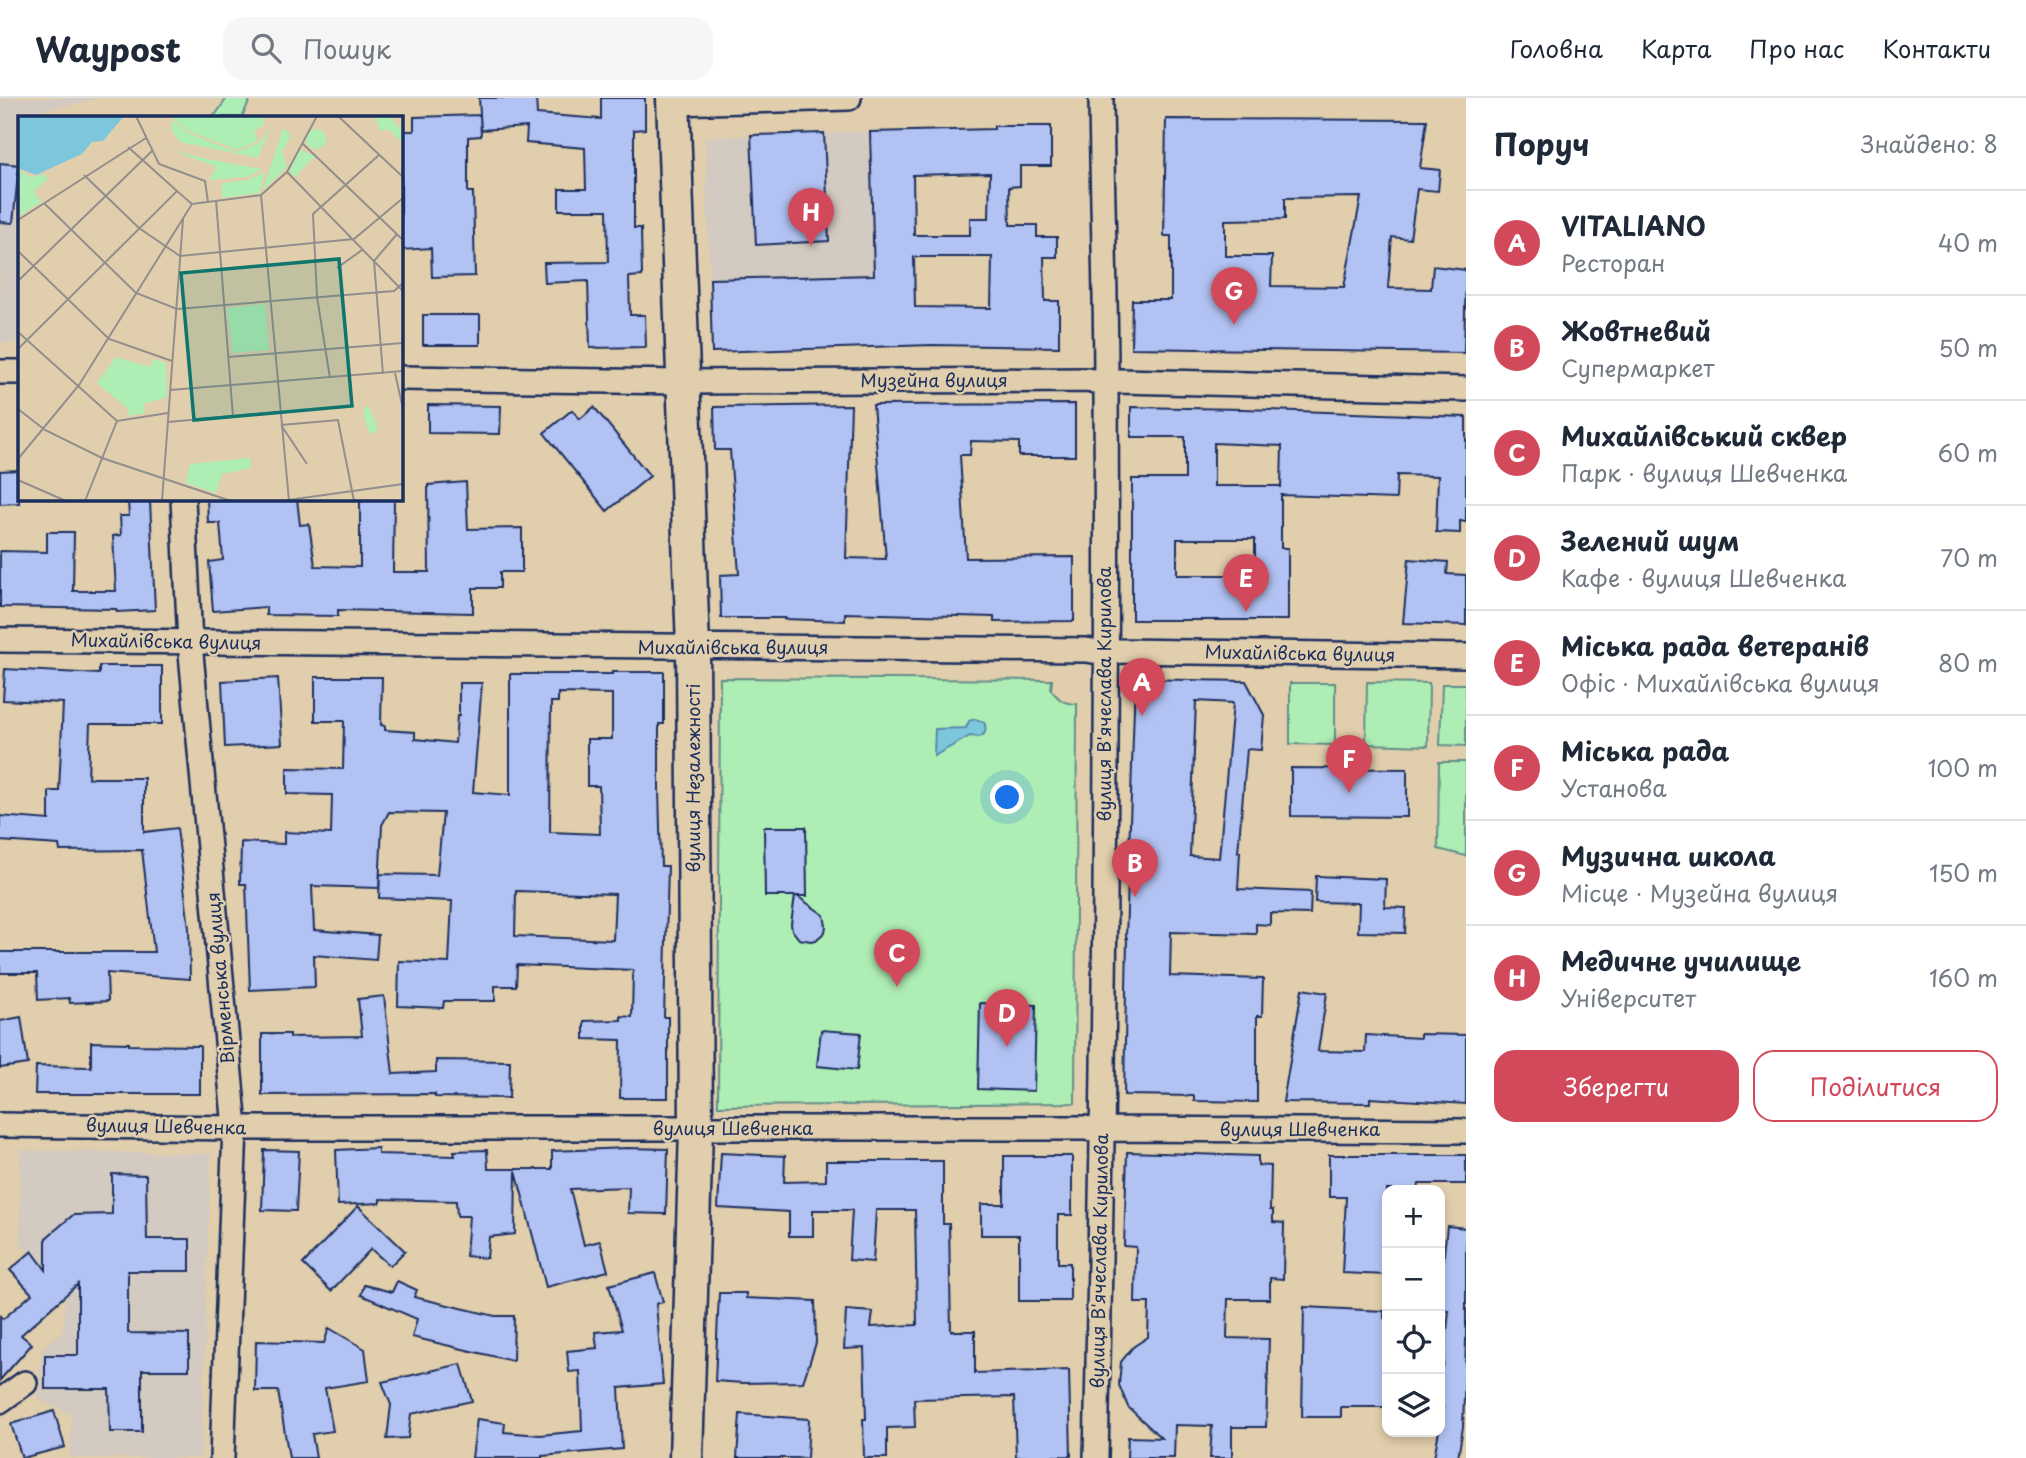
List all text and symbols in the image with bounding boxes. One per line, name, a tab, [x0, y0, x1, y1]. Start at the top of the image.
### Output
search box	[223, 17, 713, 80]
text: Waypost	[35, 23, 181, 73]
icon: search	[247, 29, 285, 67]
text: Пошук	[303, 29, 391, 68]
text: Головна	[1510, 30, 1603, 66]
text: Карта	[1641, 30, 1711, 66]
text: Про нас	[1749, 30, 1844, 66]
text: Контакти	[1882, 30, 1991, 66]
inset map	[18, 116, 402, 500]
text: Поруч	[1494, 121, 1589, 166]
text: Знайдено: 8	[1861, 126, 1998, 161]
pin: H	[788, 188, 834, 246]
text: VITALIANO	[1561, 206, 1706, 245]
text: A	[1508, 225, 1526, 260]
text: 40 m	[1938, 225, 1998, 260]
text: Ресторан	[1561, 245, 1665, 280]
pin: G	[1211, 267, 1257, 325]
text: Жовтневий	[1561, 311, 1711, 350]
text: B	[1509, 330, 1525, 365]
text: 50 m	[1938, 330, 1998, 365]
text: Супермаркет	[1561, 350, 1715, 385]
street label: Музейна вулиця	[860, 366, 1008, 393]
text: Михайлівський сквер	[1561, 416, 1847, 455]
text: C	[1508, 435, 1526, 470]
text: 60 m	[1938, 435, 1998, 470]
text: Парк · вулиця Шевченка	[1561, 455, 1847, 490]
text: Зелений шум	[1561, 521, 1739, 560]
text: D	[1508, 540, 1526, 575]
text: 70 m	[1940, 540, 1998, 575]
pin: E	[1223, 554, 1269, 612]
text: Кафе · вулиця Шевченка	[1561, 560, 1846, 595]
street label: вулиця В'ячеслава Кирилова	[1090, 566, 1117, 822]
street label: Михайлівська вулиця	[70, 625, 262, 656]
text: Міська рада ветеранів	[1561, 626, 1869, 665]
street label: Михайлівська вулиця	[638, 633, 828, 660]
street label: Михайлівська вулиця	[1204, 637, 1396, 668]
text: E	[1510, 645, 1524, 680]
text: 80 m	[1938, 645, 1998, 680]
pin: A	[1119, 658, 1165, 716]
text: Офіс · Михайлівська вулиця	[1561, 665, 1880, 700]
street label: вулиця Незалежності	[679, 683, 706, 873]
text: Міська рада	[1561, 731, 1729, 770]
pin: F	[1326, 735, 1372, 793]
text: F	[1510, 750, 1524, 785]
text: 100 m	[1928, 750, 1998, 785]
text: Установа	[1561, 770, 1667, 805]
your location	[990, 780, 1024, 814]
text: Музична школа	[1561, 836, 1776, 875]
pin: B	[1112, 839, 1158, 897]
text: G	[1508, 855, 1526, 890]
text: 150 m	[1929, 855, 1998, 890]
text: Місце · Музейна вулиця	[1561, 875, 1838, 910]
street label: Вірменська вулиця	[199, 891, 240, 1065]
pin: C	[874, 929, 920, 987]
text: Медичне училище	[1561, 941, 1801, 980]
text: H	[1508, 960, 1526, 995]
text: 160 m	[1929, 960, 1998, 995]
text: Університет	[1561, 980, 1696, 1015]
pin: D	[984, 989, 1030, 1047]
button: Зберегти	[1494, 1050, 1739, 1122]
button: Поділитися	[1753, 1050, 1998, 1122]
street label: вулиця Шевченка	[86, 1111, 247, 1140]
street label: вулиця Шевченка	[653, 1114, 814, 1141]
street label: вулиця Шевченка	[1220, 1115, 1381, 1142]
street label: вулиця В'ячеслава Кирилова	[1083, 1132, 1114, 1389]
map controls	[1382, 1185, 1445, 1437]
button: +	[1382, 1185, 1445, 1248]
button: −	[1382, 1248, 1445, 1311]
button: locate	[1382, 1311, 1445, 1374]
button: layers	[1382, 1374, 1445, 1437]

